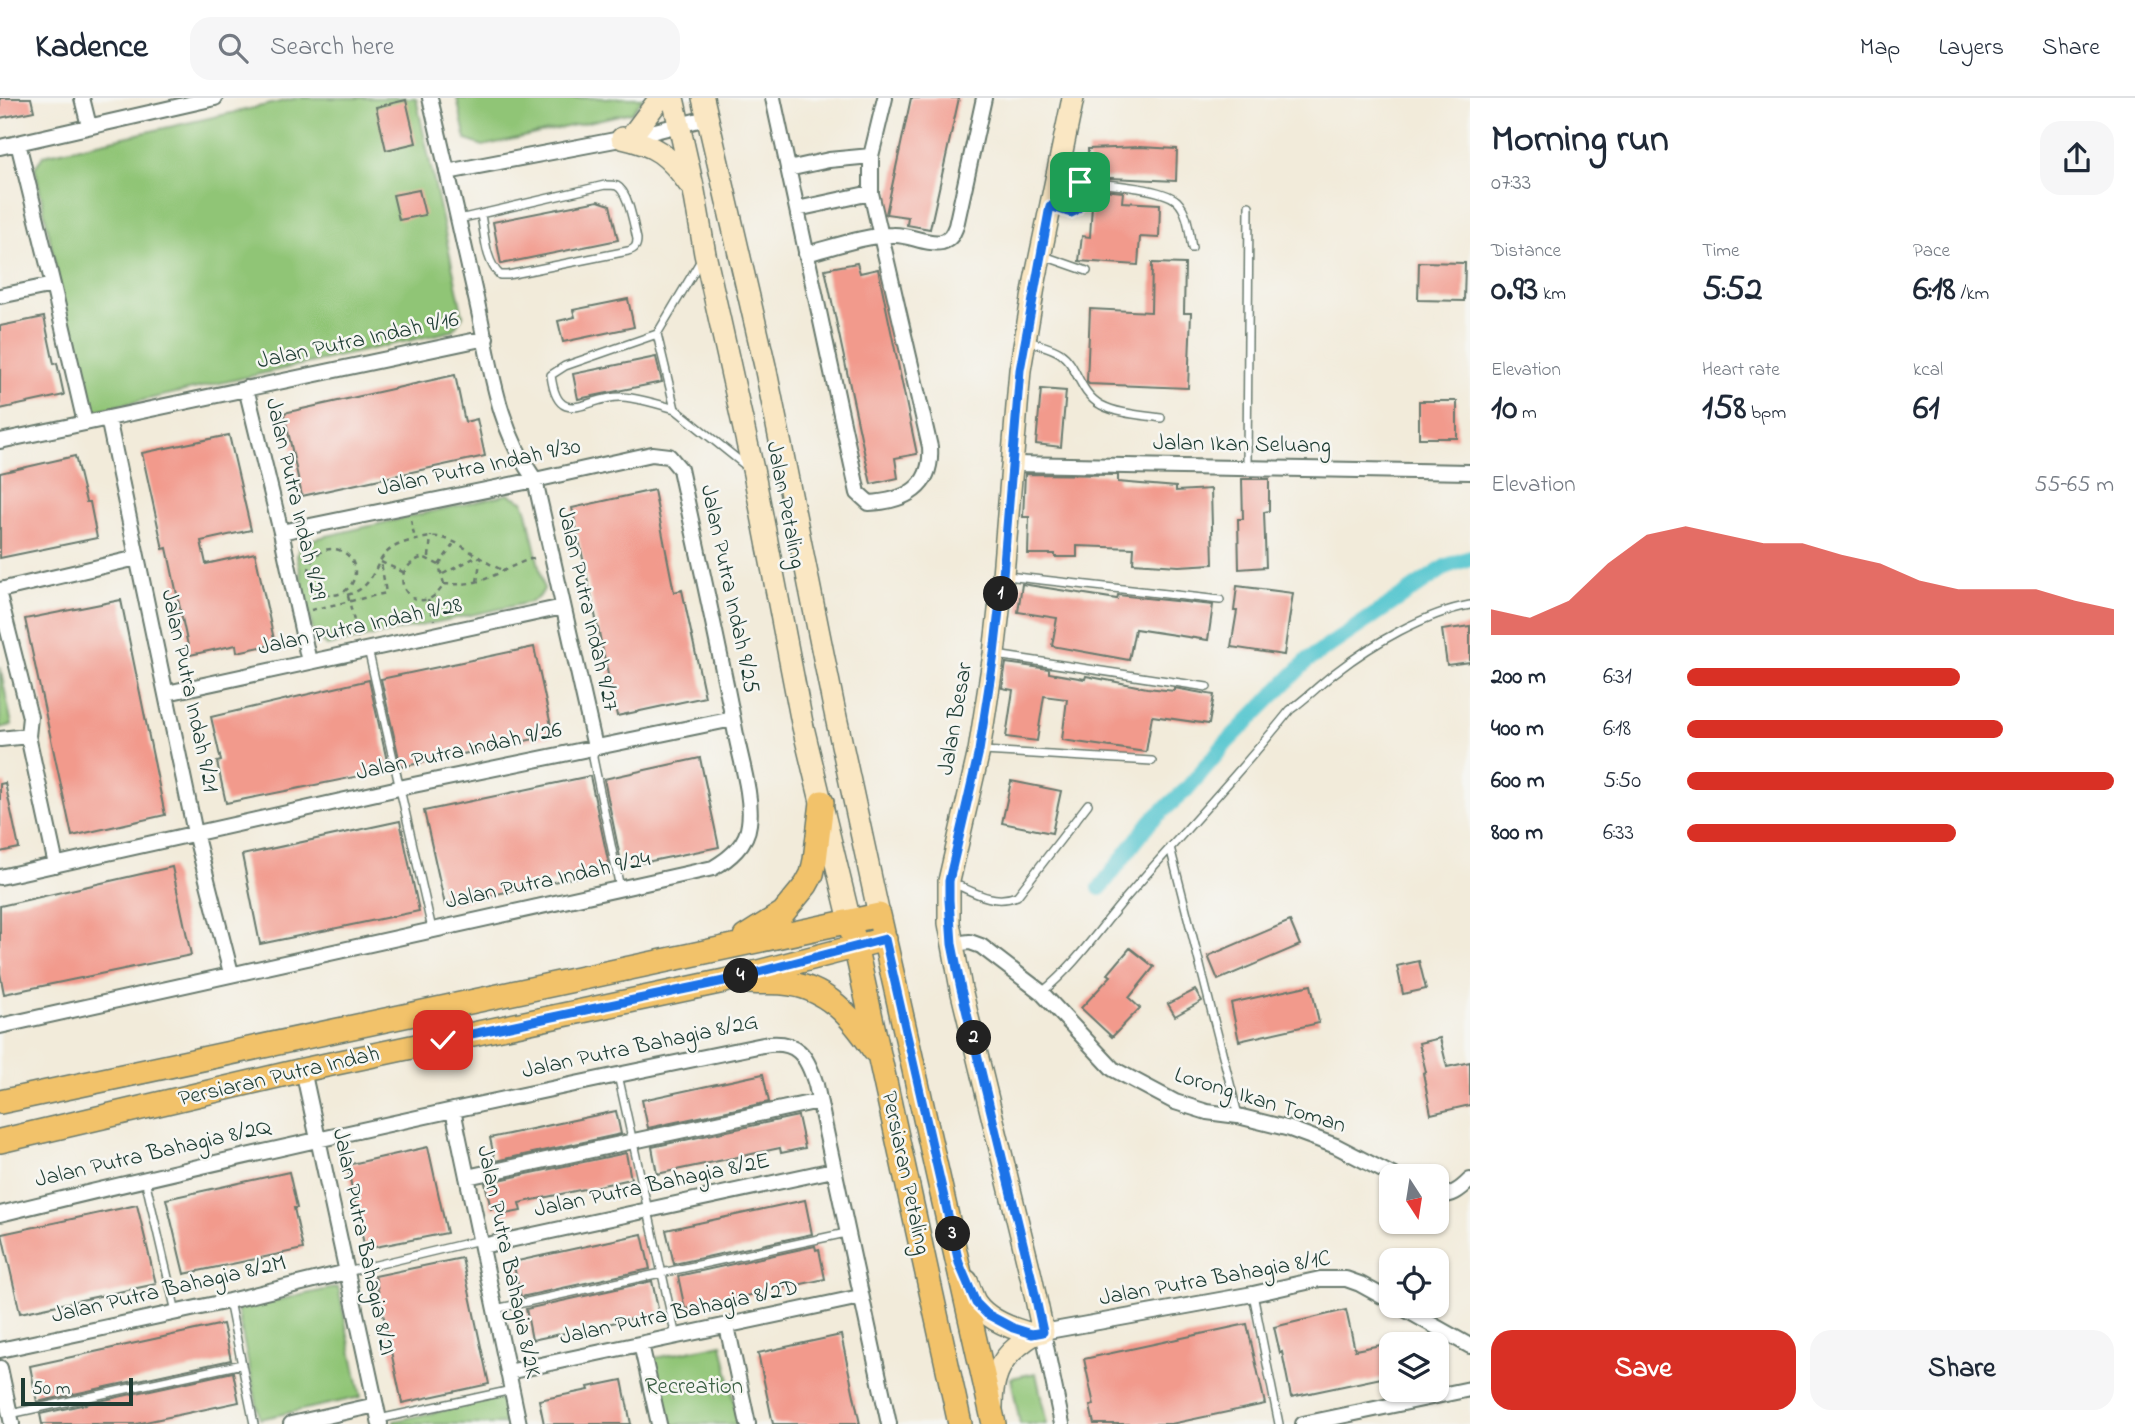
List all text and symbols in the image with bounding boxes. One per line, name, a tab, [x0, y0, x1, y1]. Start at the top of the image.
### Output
search box	[190, 17, 680, 80]
text: Kadence	[35, 24, 148, 72]
icon: search	[214, 29, 252, 67]
text: Search here	[270, 29, 394, 67]
text: Map	[1860, 31, 1900, 66]
text: Layers	[1938, 31, 2004, 66]
text: Share	[2042, 31, 2100, 66]
text: Morning run	[1491, 113, 1669, 169]
button: share	[2040, 121, 2114, 195]
pin	[1050, 152, 1110, 212]
icon: arrive	[1061, 163, 1099, 201]
text: 07:33	[1491, 167, 1531, 200]
text: Distance	[1491, 238, 1561, 265]
text: Time	[1702, 238, 1740, 265]
text: Pace	[1913, 238, 1950, 265]
text: 0.93	[1491, 265, 1538, 316]
text: 5:52	[1702, 265, 1762, 316]
text: 6:18	[1913, 265, 1956, 316]
text: km	[1538, 281, 1566, 308]
text: /km	[1956, 281, 1989, 308]
street label: Jalan Putra Indah 9/16	[254, 304, 462, 378]
text: Elevation	[1491, 357, 1561, 384]
text: Heart rate	[1702, 357, 1780, 384]
text: kcal	[1913, 357, 1943, 384]
text: 10	[1491, 384, 1517, 435]
text: 158	[1702, 384, 1746, 435]
text: 61	[1913, 384, 1940, 435]
street label: Jalan Putra Indah 9/29	[256, 395, 334, 603]
text: m	[1517, 400, 1537, 427]
text: bpm	[1746, 400, 1786, 427]
street label: Jalan Ikan Seluang	[1153, 427, 1331, 464]
street label: Jalan Putra Indah 9/30	[374, 430, 584, 506]
street label: Jalan Petaling	[756, 438, 814, 572]
text: Elevation	[1491, 469, 1576, 502]
text: 55–65 m	[2034, 469, 2114, 502]
street label: Jalan Putra Indah 9/25	[691, 482, 767, 696]
street label: Jalan Putra Indah 9/27	[547, 504, 627, 715]
pin: 1	[984, 576, 1018, 612]
text: 1	[997, 580, 1004, 607]
street label: Jalan Putra Indah 9/21	[151, 587, 227, 795]
street label: Jalan Putra Indah 9/28	[255, 589, 465, 665]
street label: Jalan Besar	[930, 659, 982, 778]
text: 200 m	[1491, 661, 1546, 694]
text: 6:31	[1603, 661, 1632, 694]
text: 400 m	[1491, 713, 1544, 746]
text: 6:18	[1603, 713, 1631, 746]
street label: Jalan Putra Indah 9/26	[353, 714, 565, 790]
text: 600 m	[1491, 765, 1545, 798]
text: 5:50	[1603, 765, 1641, 798]
text: 800 m	[1491, 817, 1543, 850]
text: 6:33	[1603, 817, 1634, 850]
street label: Jalan Putra Indah 9/24	[442, 843, 654, 919]
pin: 4	[724, 958, 758, 994]
text: 4	[737, 962, 744, 989]
street label: Jalan Putra Bahagia 8/2G	[519, 1006, 761, 1089]
pin	[413, 1010, 473, 1070]
pin: 2	[956, 1020, 992, 1056]
icon: check	[424, 1021, 462, 1059]
text: 2	[969, 1024, 978, 1051]
street label: Persiaran Putra Indah	[175, 1038, 383, 1116]
street label: Lorong Ikan Toman	[1170, 1059, 1350, 1144]
street label: Persiaran Petaling	[871, 1088, 938, 1258]
street label: Jalan Putra Bahagia 8/2Q	[32, 1111, 276, 1198]
street label: Jalan Putra Bahagia 8/2I	[322, 1125, 403, 1359]
street label: Jalan Putra Bahagia 8/2K	[466, 1142, 549, 1383]
street label: Jalan Putra Bahagia 8/2E	[531, 1145, 773, 1228]
north arrow	[1379, 1164, 1449, 1234]
map controls	[1379, 1164, 1449, 1402]
pin: 3	[936, 1216, 970, 1252]
text: 3	[949, 1220, 956, 1247]
street label: Jalan Putra Bahagia 8/1C	[1097, 1242, 1334, 1317]
street label: Jalan Putra Bahagia 8/2M	[48, 1247, 290, 1334]
button: locate	[1379, 1248, 1449, 1318]
street label: Jalan Putra Bahagia 8/2D	[557, 1272, 802, 1355]
button: Save	[1491, 1330, 1796, 1410]
button: Share	[1810, 1330, 2114, 1410]
button: layers	[1379, 1332, 1449, 1402]
park label: Recreation	[645, 1371, 743, 1404]
scale bar	[21, 1375, 133, 1407]
text: 50 m	[32, 1376, 71, 1403]

